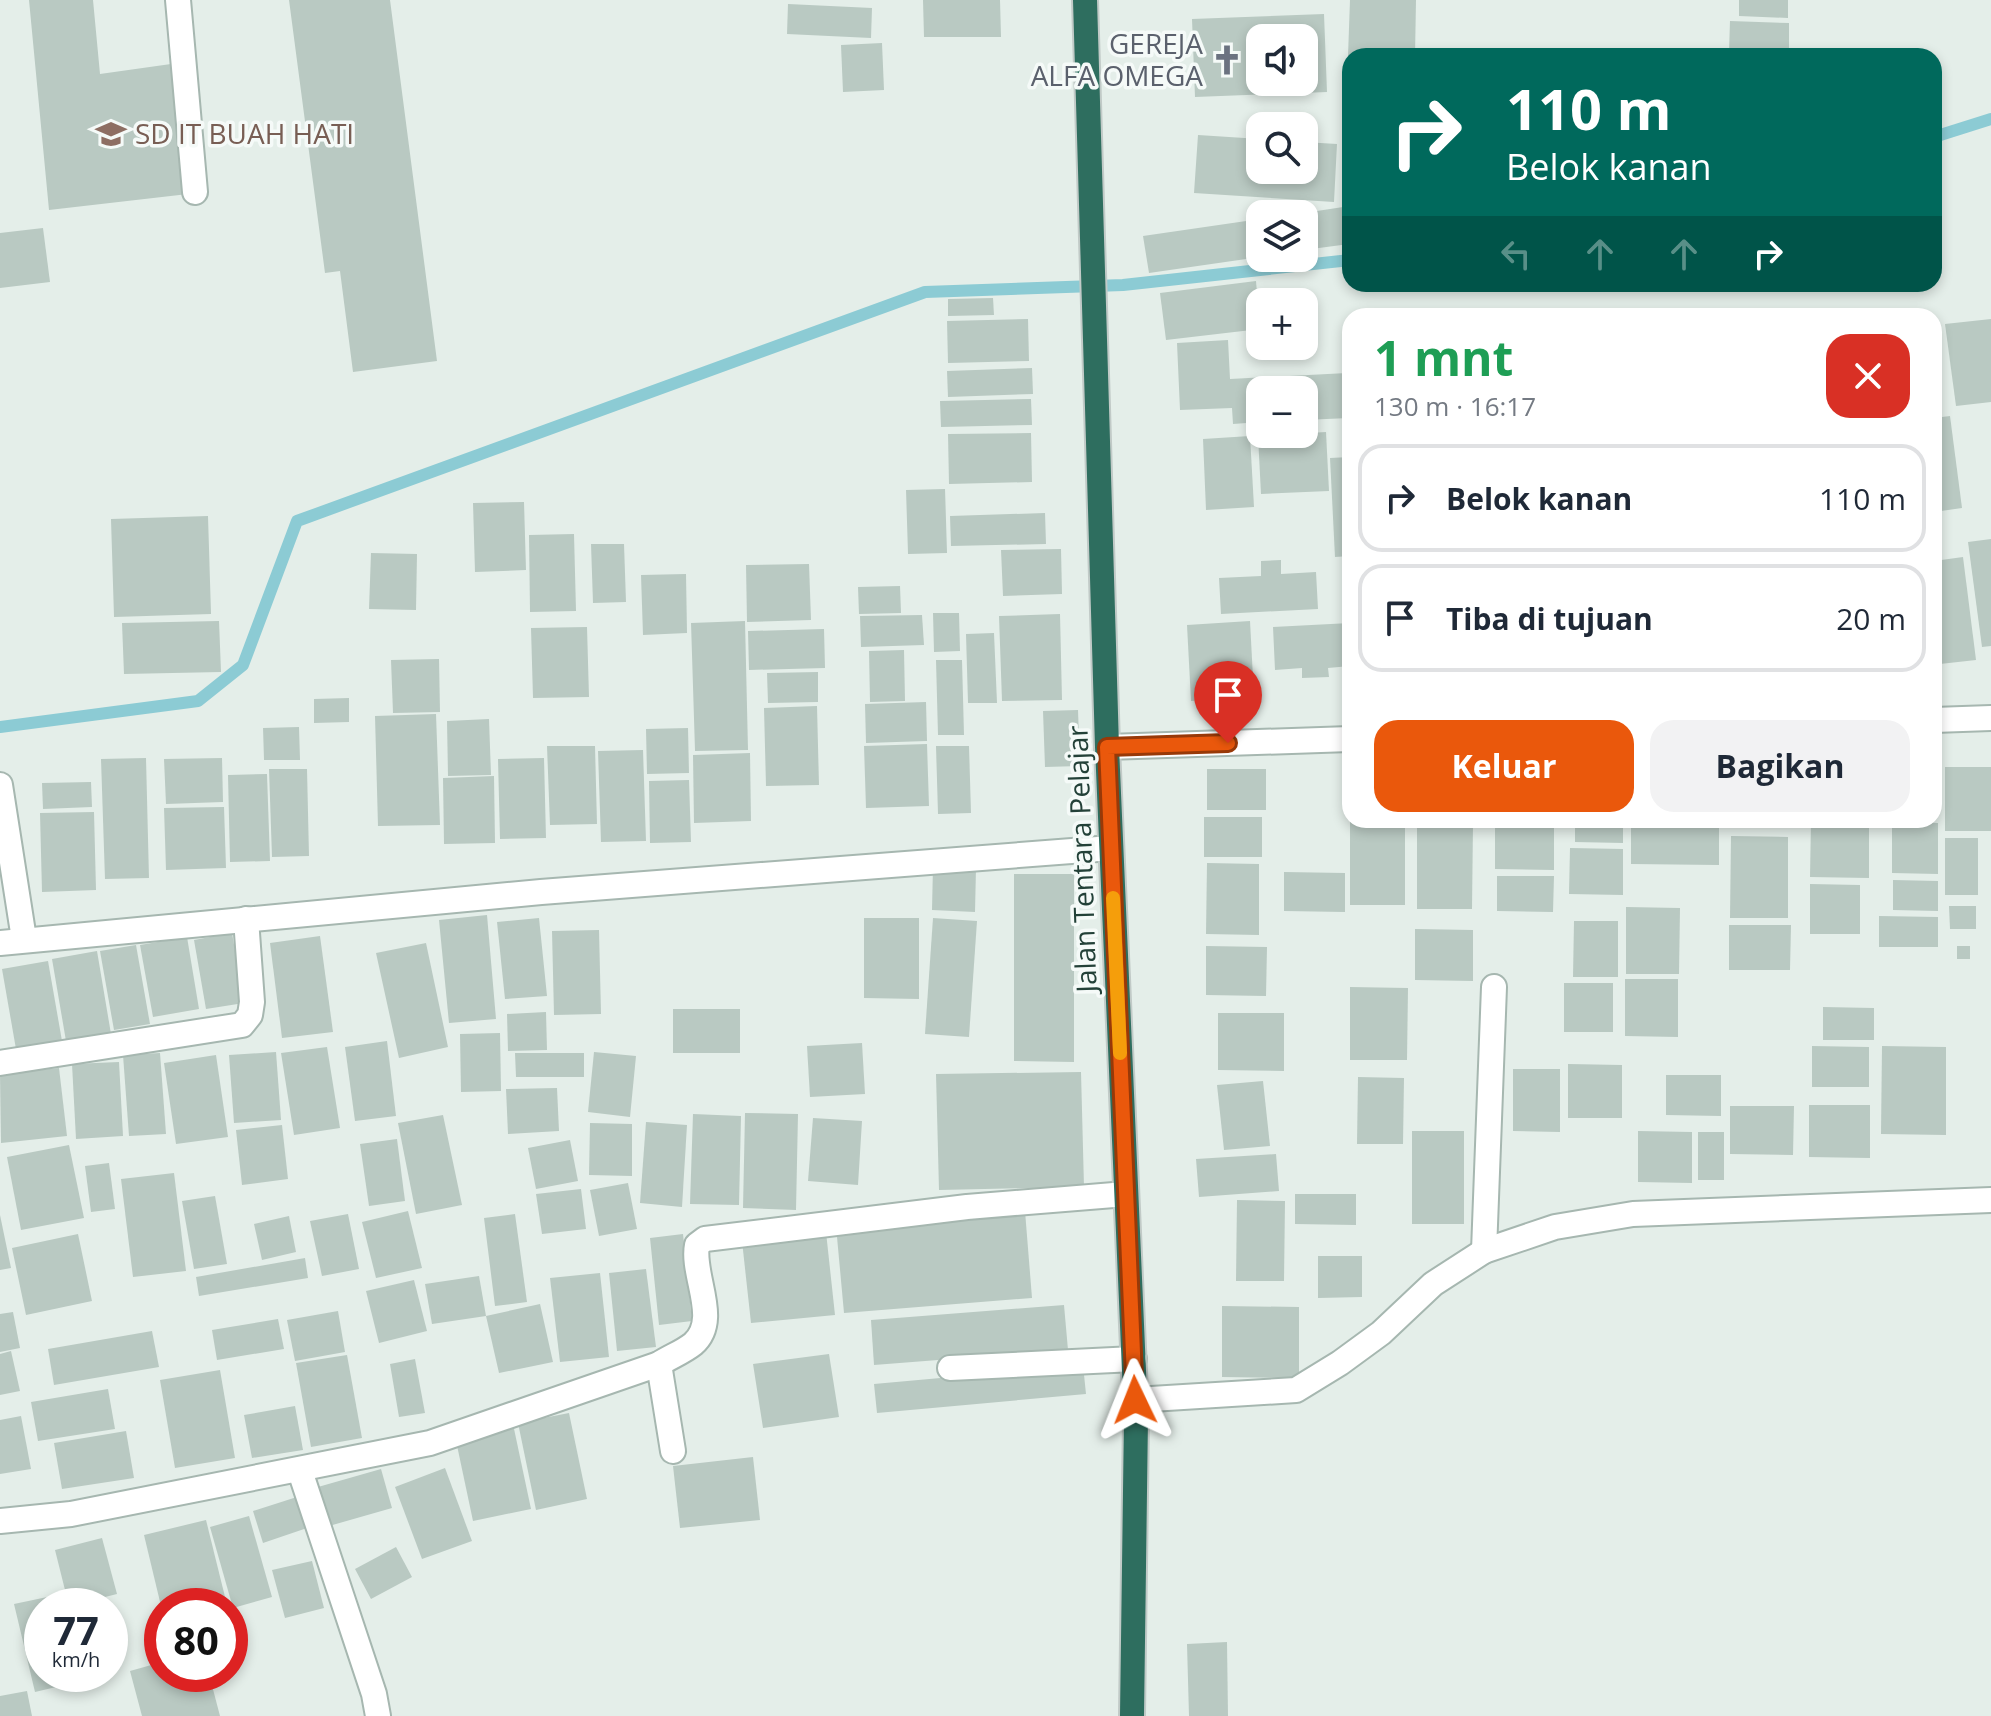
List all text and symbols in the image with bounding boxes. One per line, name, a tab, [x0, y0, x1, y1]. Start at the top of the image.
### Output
place label: GEREJA ALFA OMEGA	[1031, 24, 1203, 94]
map controls	[1246, 24, 1318, 448]
button: sound	[1246, 24, 1318, 96]
church icon: GEREJA ALFA OMEGA	[1210, 43, 1244, 77]
text: 110 m	[1506, 70, 1672, 146]
icon: right	[1374, 80, 1478, 184]
button: search	[1246, 112, 1318, 184]
place label: SD IT BUAH HATI	[135, 114, 354, 152]
school or university icon: SD IT BUAH HATI	[94, 117, 128, 151]
text: Belok kanan	[1506, 142, 1712, 191]
button: layers	[1246, 200, 1318, 272]
icon: left	[1494, 232, 1538, 276]
icon: ahead	[1578, 232, 1622, 276]
icon: ahead	[1662, 232, 1706, 276]
icon: right	[1746, 232, 1790, 276]
button: +	[1246, 288, 1318, 360]
text: 1 mnt	[1374, 325, 1513, 390]
button: close	[1826, 334, 1910, 418]
button: −	[1246, 376, 1318, 448]
text: 130 m · 16:17	[1374, 388, 1536, 424]
icon: right	[1378, 476, 1422, 520]
text: Belok kanan	[1446, 478, 1632, 519]
text: 110 m	[1819, 478, 1906, 519]
icon: arrive	[1378, 596, 1422, 640]
text: Tiba di tujuan	[1446, 598, 1653, 639]
text: 20 m	[1836, 598, 1906, 639]
pin	[1194, 661, 1262, 743]
icon: arrive	[1206, 673, 1250, 717]
button: Keluar	[1374, 720, 1634, 812]
button: Bagikan	[1650, 720, 1910, 812]
street label: Jalan Tentara Pelajar	[1057, 724, 1105, 996]
position arrow	[1093, 1358, 1177, 1442]
speed limit sign: 80	[144, 1588, 248, 1692]
text: 77	[53, 1602, 99, 1657]
text: km/h	[52, 1646, 100, 1673]

